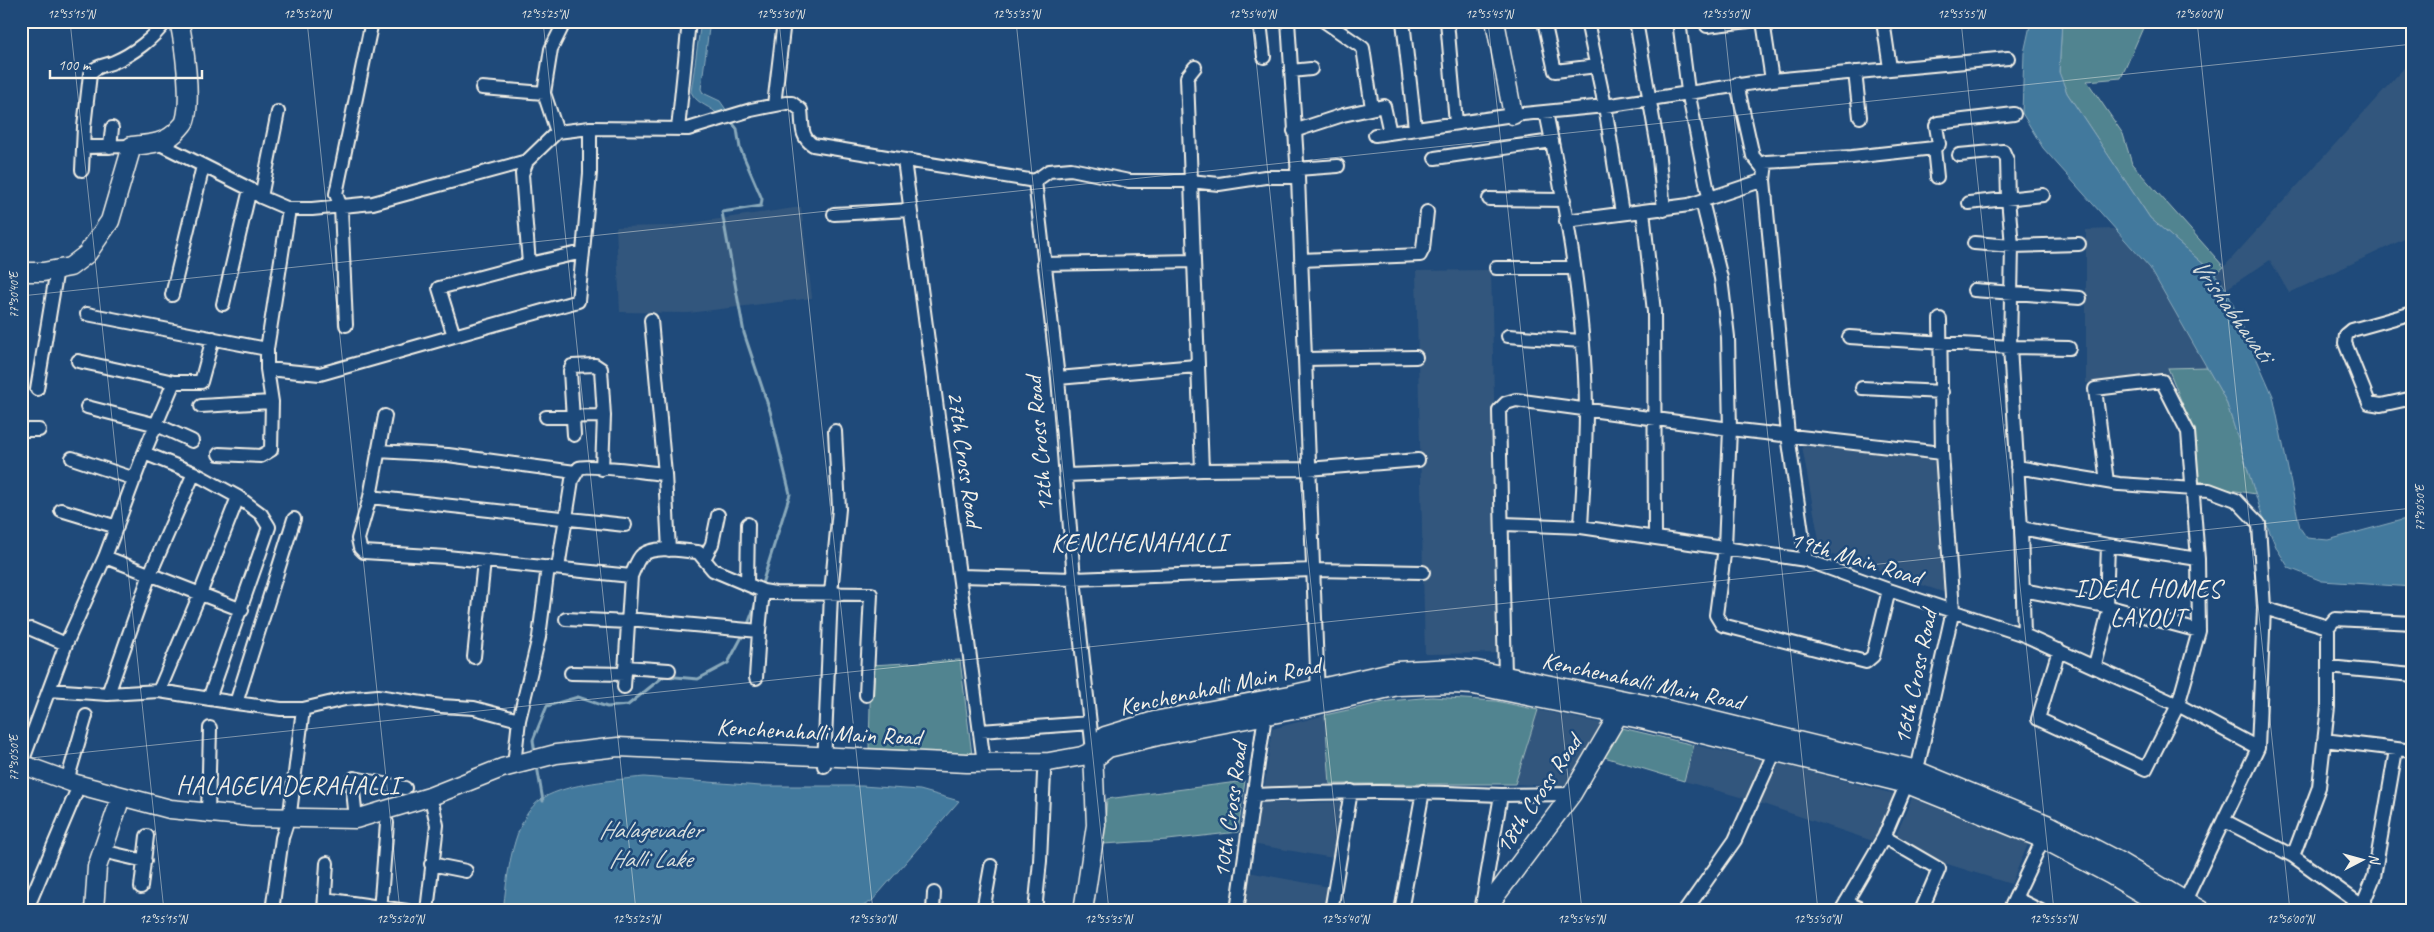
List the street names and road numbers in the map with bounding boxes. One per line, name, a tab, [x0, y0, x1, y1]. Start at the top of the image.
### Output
street label: 12th Cross Road	[1018, 371, 1060, 513]
street label: 27th Cross Road	[941, 389, 990, 532]
street label: 19th Main Road	[1787, 524, 1929, 593]
street label: 16th Cross Road	[1886, 604, 1945, 747]
street label: Kenchenahalli Main Road	[1540, 645, 1750, 718]
street label: Kenchenahalli Main Road	[1117, 649, 1327, 722]
street label: Kenchenahalli Main Road	[716, 712, 926, 753]
street label: 18th Cross Road	[1487, 726, 1591, 859]
street label: 10th Cross Road	[1206, 737, 1255, 880]

